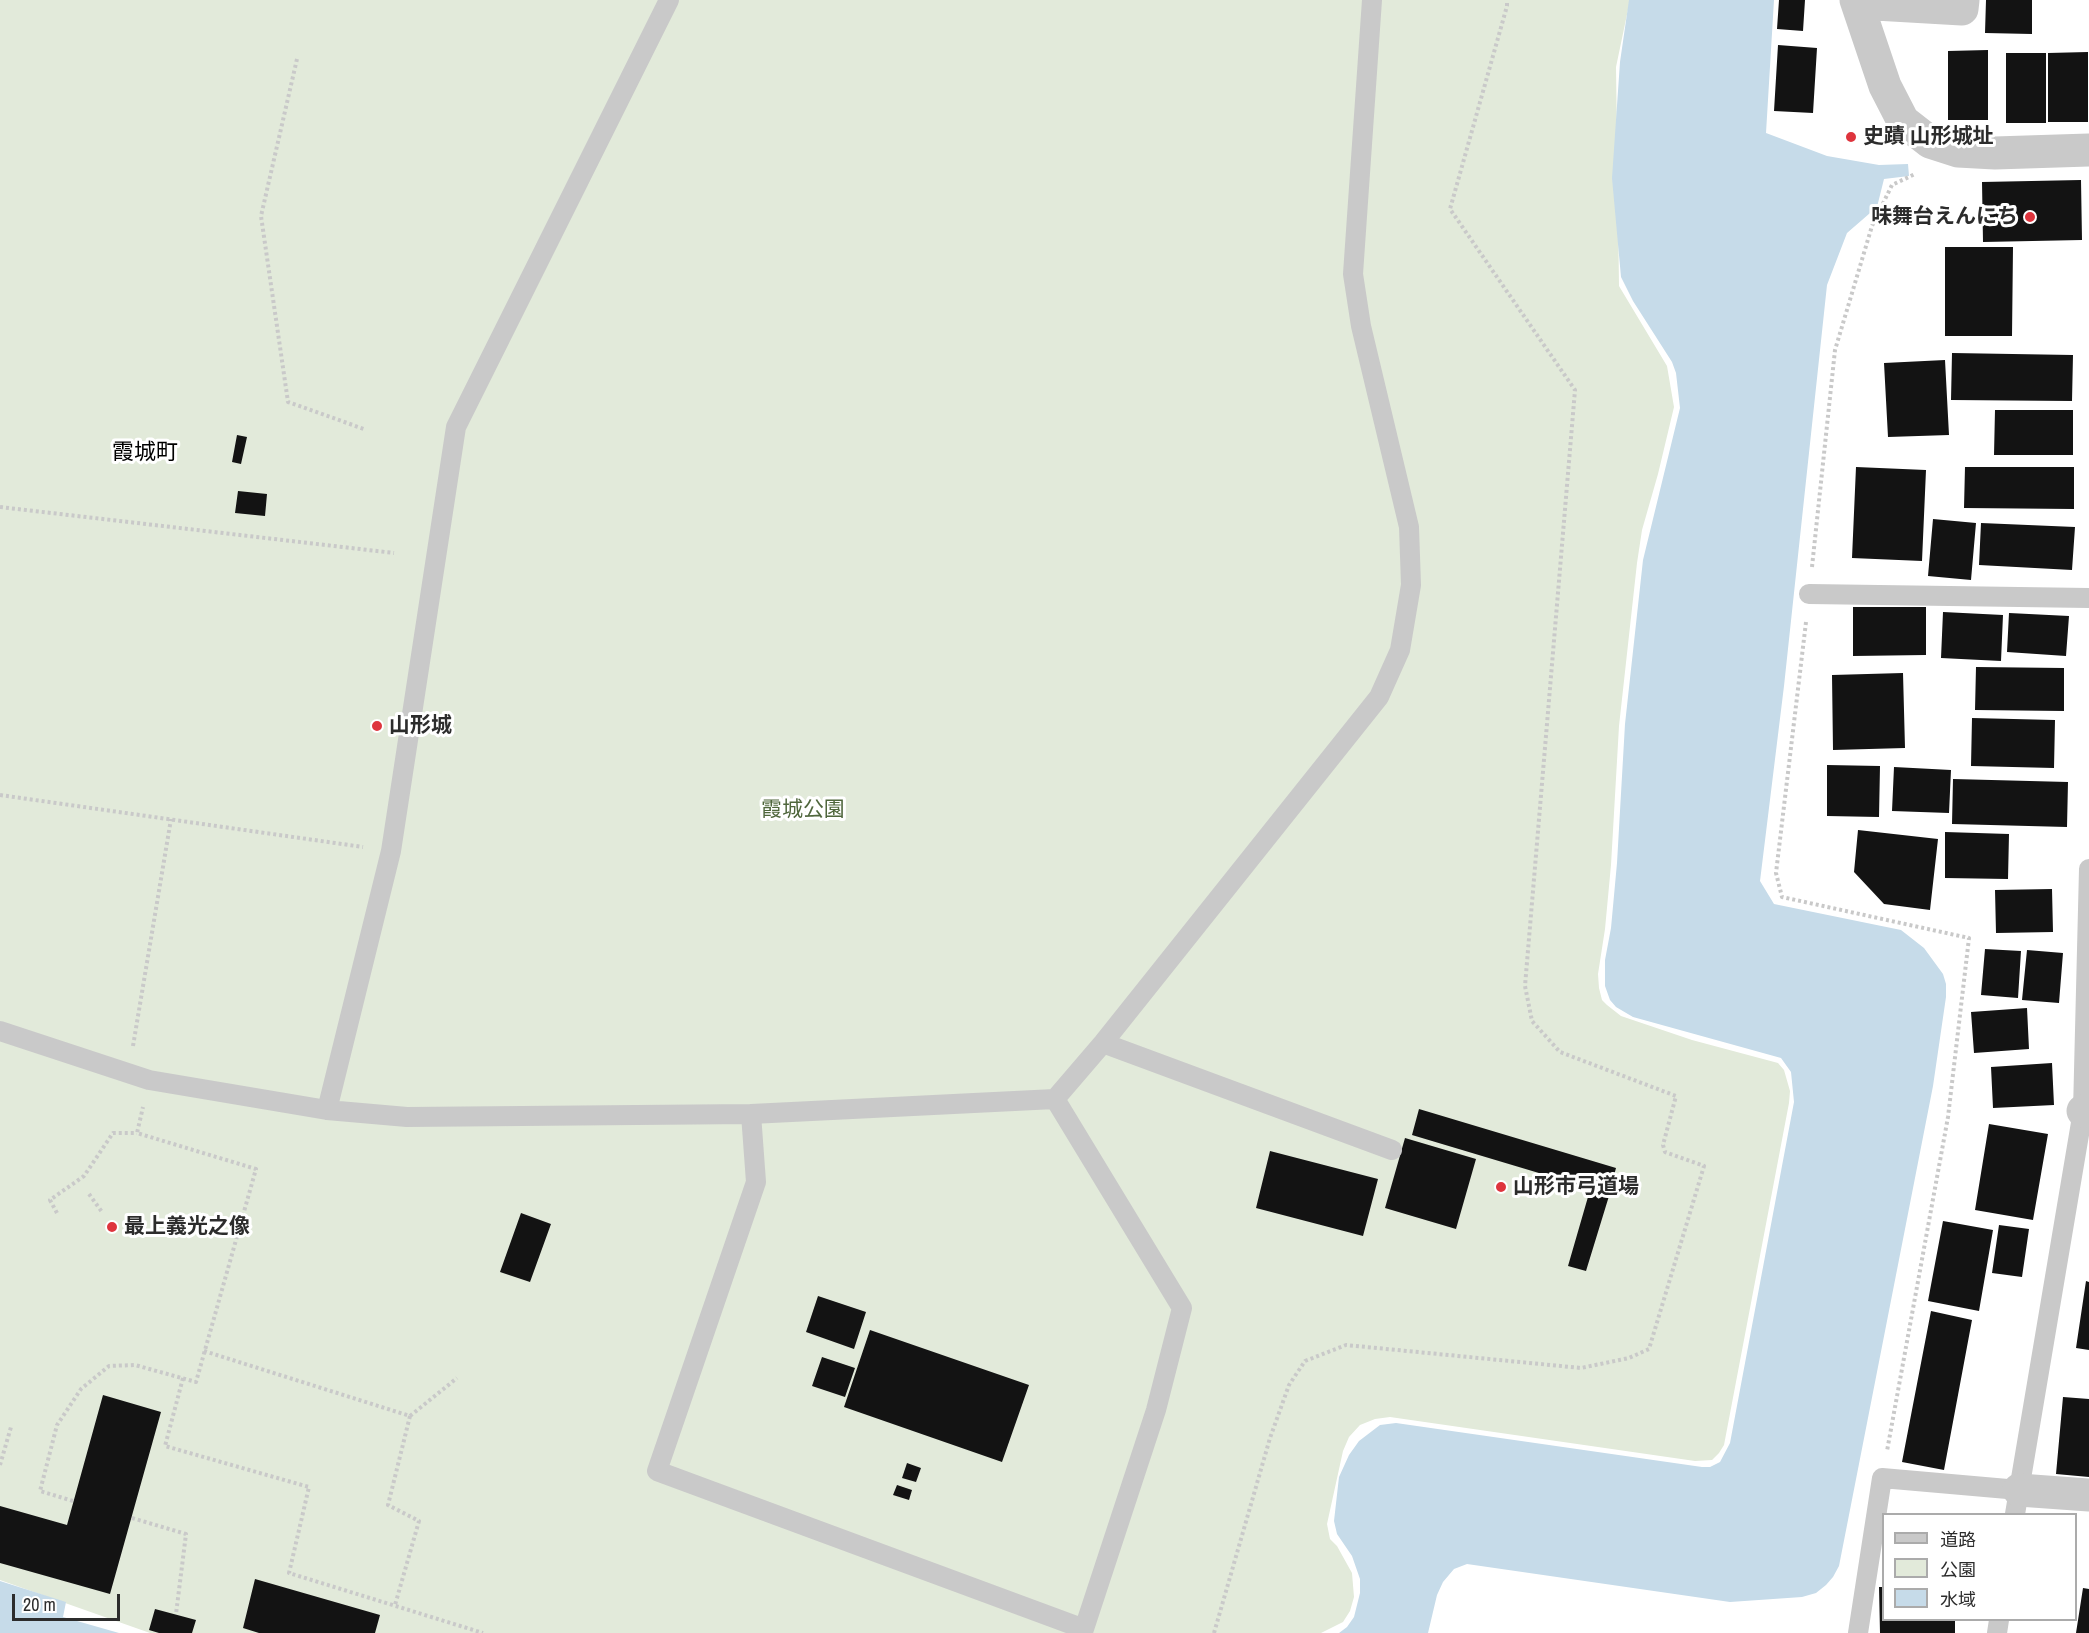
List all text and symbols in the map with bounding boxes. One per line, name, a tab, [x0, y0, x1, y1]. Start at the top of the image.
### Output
place label: 史蹟 山形城址	[1863, 124, 1994, 150]
marker: 史蹟 山形城址	[1844, 130, 1858, 144]
place label: 味舞台えんにち	[1871, 204, 2018, 230]
marker: 味舞台えんにち	[2023, 210, 2037, 224]
district label: 霞城町	[112, 440, 178, 466]
place label: 山形城	[389, 713, 452, 739]
marker: 山形城	[370, 719, 384, 733]
park label: 霞城公園	[761, 797, 845, 823]
place label: 山形市弓道場	[1513, 1174, 1639, 1200]
marker: 山形市弓道場	[1494, 1180, 1508, 1194]
place label: 最上義光之像	[124, 1214, 250, 1240]
marker: 最上義光之像	[105, 1220, 119, 1234]
legend	[1882, 1513, 2077, 1621]
text: 道路	[1940, 1527, 1976, 1552]
text: 公園	[1940, 1557, 1976, 1582]
scale bar	[15, 1582, 123, 1620]
text: 水域	[1940, 1587, 1976, 1612]
text: 20 m	[23, 1592, 56, 1617]

